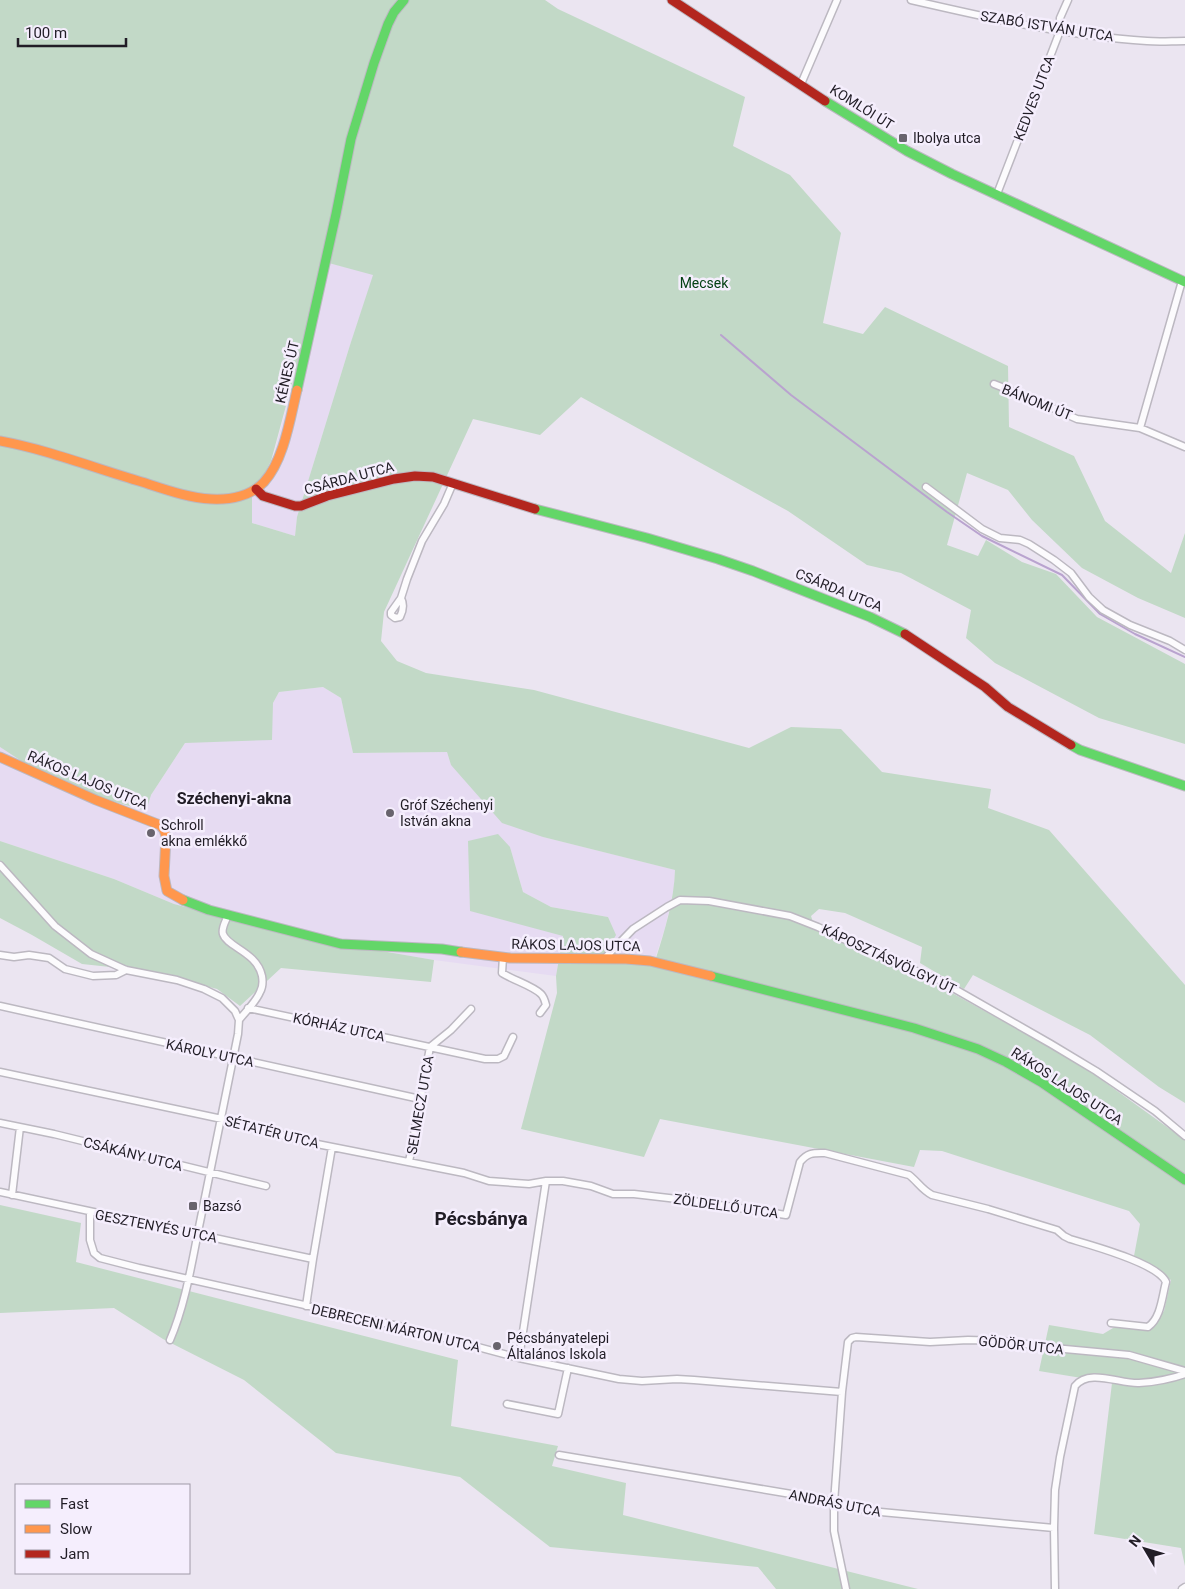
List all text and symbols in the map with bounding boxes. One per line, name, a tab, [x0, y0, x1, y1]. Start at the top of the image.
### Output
street label: SZABÓ ISTVÁN UTCA	[979, 7, 1115, 44]
scale bar	[18, 15, 125, 47]
text: 100 m	[25, 24, 67, 42]
street label: KEDVES UTCA	[1010, 53, 1058, 143]
street label: KOMLÓI ÚT	[827, 80, 898, 133]
place label: Ibolya utca	[913, 130, 981, 146]
marker: Ibolya utca	[897, 132, 909, 144]
park label: Mecsek	[680, 275, 729, 291]
street label: KÉNES ÚT	[271, 338, 302, 405]
street label: BÁNOMI ÚT	[1000, 380, 1075, 424]
street label: CSÁRDA UTCA	[302, 457, 396, 498]
street label: CSÁRDA UTCA	[793, 564, 885, 615]
street label: RÁKOS LAJOS UTCA	[25, 746, 151, 813]
district label: Széchenyi-akna	[177, 789, 292, 808]
place label: Gróf Széchenyi István akna	[400, 797, 493, 829]
marker: Gróf Széchenyi István akna	[384, 807, 396, 819]
place label: Schroll akna emlékkő	[161, 817, 247, 849]
marker: Schroll akna emlékkő	[145, 827, 157, 839]
street label: KÁPOSZTÁSVÖLGYI ÚT	[819, 920, 960, 997]
street label: RÁKOS LAJOS UTCA	[511, 935, 641, 954]
street label: KÓRHÁZ UTCA	[292, 1008, 387, 1045]
street label: KÁROLY UTCA	[165, 1035, 256, 1070]
street label: RÁKOS LAJOS UTCA	[1008, 1043, 1126, 1128]
street label: SELMECZ UTCA	[403, 1054, 437, 1156]
street label: SÉTATÉR UTCA	[223, 1112, 321, 1151]
street label: CSÁKÁNY UTCA	[82, 1133, 184, 1174]
street label: ZÖLDELLŐ UTCA	[673, 1190, 780, 1221]
place label: Bazsó	[203, 1198, 242, 1214]
marker: Bazsó	[187, 1200, 199, 1212]
street label: GESZTENYÉS UTCA	[94, 1205, 219, 1246]
district label: Pécsbánya	[434, 1207, 528, 1230]
street label: DEBRECENI MÁRTON UTCA	[310, 1300, 482, 1355]
place label: Pécsbányatelepi Általános Iskola	[507, 1330, 609, 1362]
street label: GÖDÖR UTCA	[978, 1333, 1064, 1357]
marker: Pécsbányatelepi Általános Iskola	[491, 1340, 503, 1352]
legend	[15, 1484, 190, 1574]
street label: ANDRÁS UTCA	[788, 1485, 883, 1520]
text: Fast	[60, 1495, 89, 1513]
text: Slow	[60, 1520, 92, 1538]
north arrow	[1120, 1524, 1170, 1574]
text: N	[1125, 1532, 1144, 1550]
text: Jam	[60, 1545, 90, 1563]

